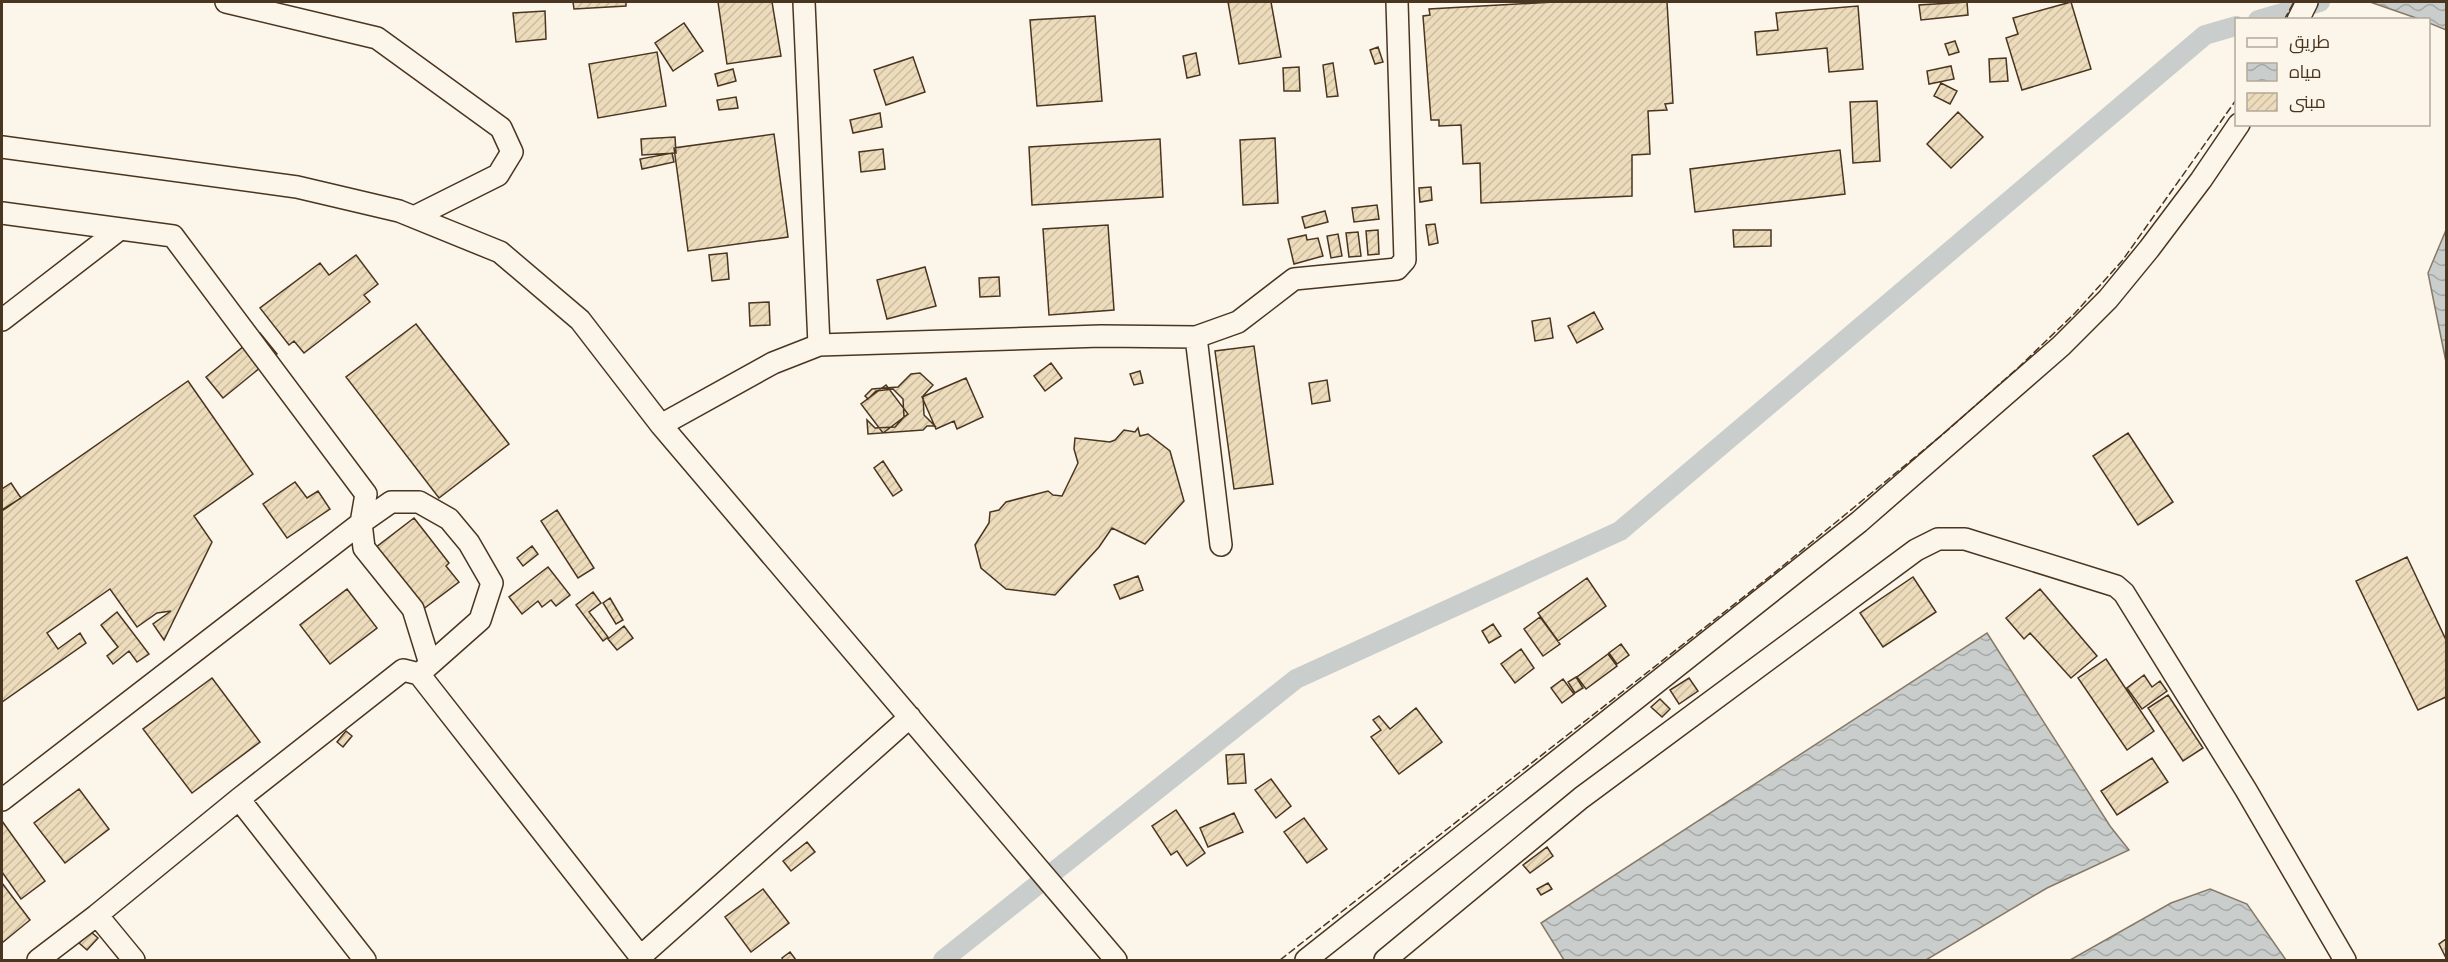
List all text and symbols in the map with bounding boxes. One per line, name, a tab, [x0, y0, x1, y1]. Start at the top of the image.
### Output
legend	[2235, 18, 2430, 126]
text: طريق	[2289, 31, 2330, 54]
text: مياه	[2289, 61, 2322, 82]
text: مبنى	[2289, 91, 2326, 113]

